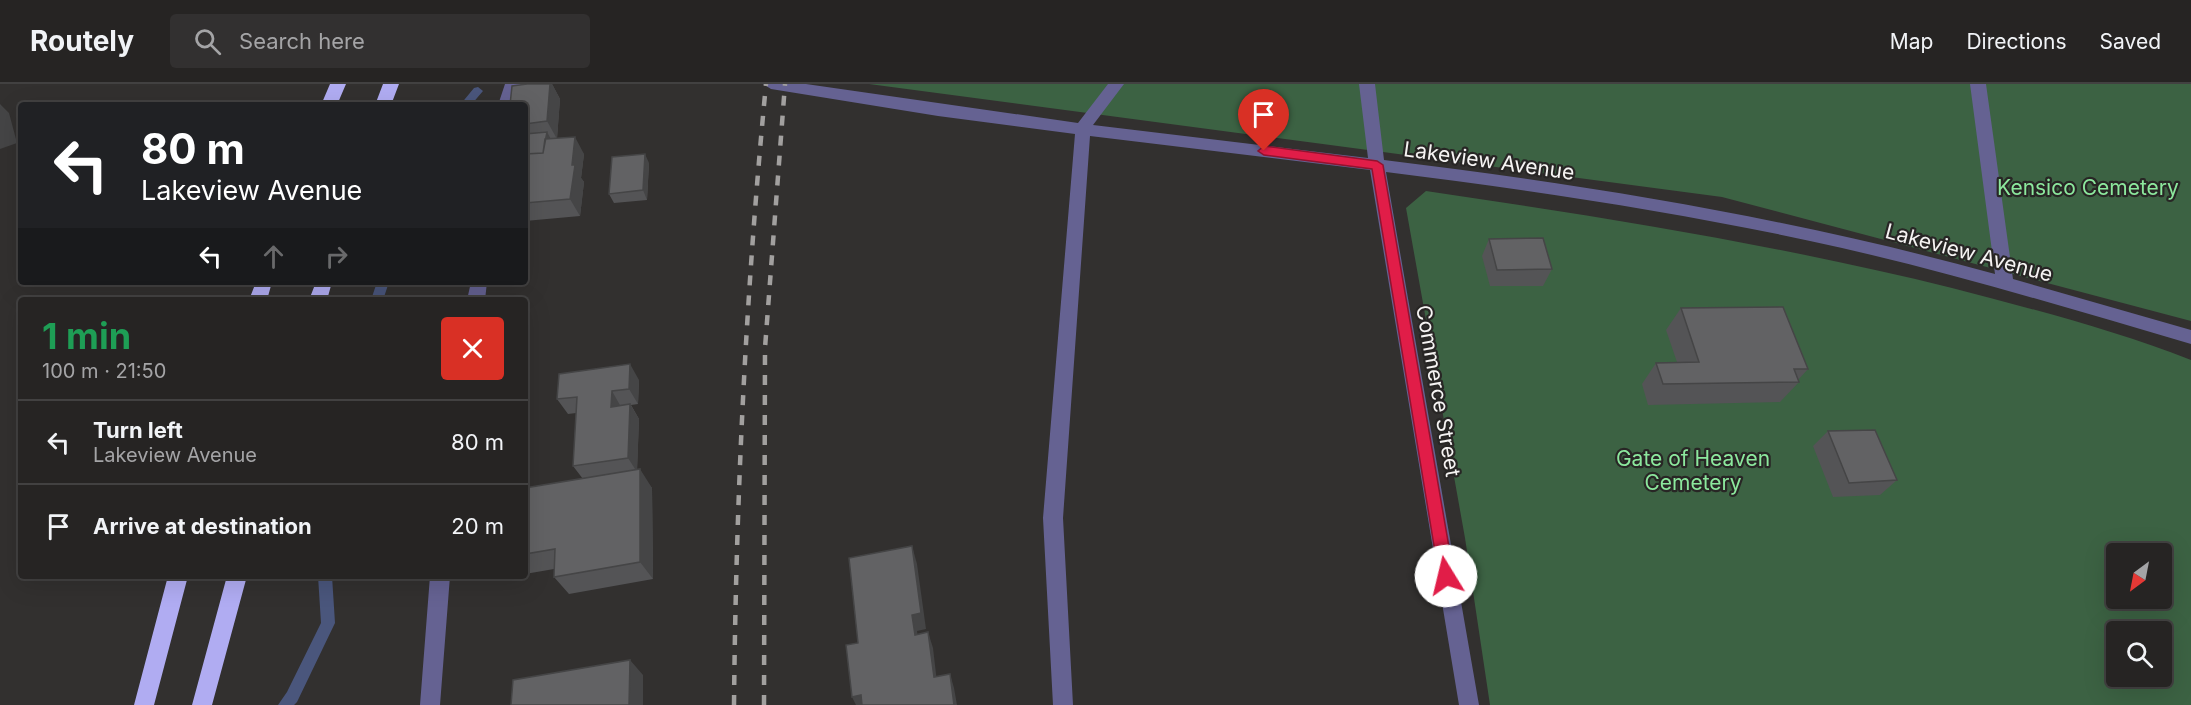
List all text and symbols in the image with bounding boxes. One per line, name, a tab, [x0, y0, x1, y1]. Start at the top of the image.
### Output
search box	[170, 14, 590, 68]
text: Routely	[30, 24, 134, 58]
icon: search	[191, 25, 224, 58]
text: Search here	[239, 28, 365, 54]
text: Map	[1890, 29, 1933, 54]
text: Directions	[1966, 29, 2067, 54]
text: Saved	[2100, 29, 2161, 54]
pin	[1238, 89, 1289, 151]
icon: arrive	[1247, 98, 1280, 131]
text: 80 m	[141, 123, 245, 174]
icon: left	[42, 126, 120, 204]
street label: Lakeview Avenue	[1402, 136, 1576, 185]
text: Lakeview Avenue	[141, 174, 362, 207]
park label: Kensico Cemetery	[1997, 175, 2179, 200]
street label: Lakeview Avenue	[1883, 218, 2056, 287]
icon: left	[194, 240, 227, 273]
icon: ahead	[257, 240, 290, 273]
icon: right	[320, 240, 353, 273]
street label: Commerce Street	[1411, 303, 1466, 479]
text: 1 min	[42, 314, 131, 358]
button: close	[441, 317, 504, 380]
text: 100 m · 21:50	[42, 359, 166, 383]
text: Turn left	[93, 417, 183, 443]
icon: left	[42, 426, 75, 459]
text: 80 m	[451, 429, 504, 455]
text: Lakeview Avenue	[93, 443, 257, 467]
park label: Gate of Heaven Cemetery	[1616, 446, 1770, 495]
icon: arrive	[42, 510, 75, 543]
text: Arrive at destination	[93, 513, 312, 539]
text: 20 m	[451, 513, 504, 539]
north arrow	[2106, 543, 2172, 609]
map controls	[2106, 543, 2172, 687]
position arrow	[1414, 544, 1478, 608]
button: search	[2106, 621, 2172, 687]

